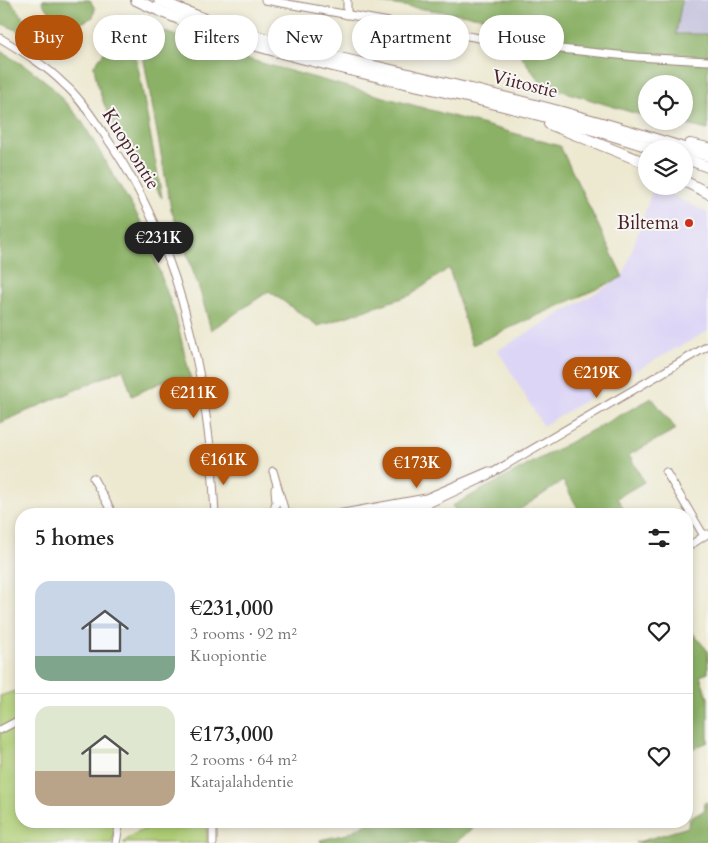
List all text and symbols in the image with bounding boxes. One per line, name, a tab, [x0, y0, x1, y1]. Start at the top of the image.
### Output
chip: Buy	[15, 15, 83, 60]
chip: Rent	[93, 15, 165, 60]
chip: Filters	[175, 15, 258, 60]
chip: New	[268, 15, 342, 60]
chip: Apartment	[352, 15, 469, 60]
chip: House	[479, 15, 564, 60]
street label: Viitostie	[489, 63, 561, 105]
map controls	[638, 75, 693, 195]
button: locate	[638, 75, 693, 130]
street label: Kuopiontie	[96, 103, 166, 195]
button: layers	[638, 140, 693, 195]
place label: Biltema	[617, 210, 679, 236]
marker: Biltema	[683, 217, 695, 229]
pin: €231K	[124, 222, 194, 264]
text: €231K	[135, 227, 183, 249]
pin: €219K	[562, 356, 632, 399]
text: €219K	[573, 362, 621, 384]
pin: €211K	[159, 376, 229, 419]
text: €211K	[170, 382, 218, 404]
pin: €161K	[189, 444, 259, 486]
pin: €173K	[382, 446, 452, 489]
text: €161K	[200, 449, 248, 471]
text: €173K	[393, 452, 441, 474]
text: 5 homes	[35, 524, 114, 553]
icon: filters	[645, 524, 673, 552]
text: €231,000	[190, 594, 273, 623]
icon: home	[75, 601, 135, 661]
icon: heart	[645, 617, 673, 645]
text: 3 rooms · 92 m²	[190, 623, 297, 645]
text: Kuopiontie	[190, 645, 267, 667]
text: €173,000	[190, 720, 273, 749]
icon: home	[75, 726, 135, 786]
icon: heart	[645, 742, 673, 770]
text: 2 rooms · 64 m²	[190, 749, 297, 771]
text: Katajalahdentie	[190, 771, 294, 793]

